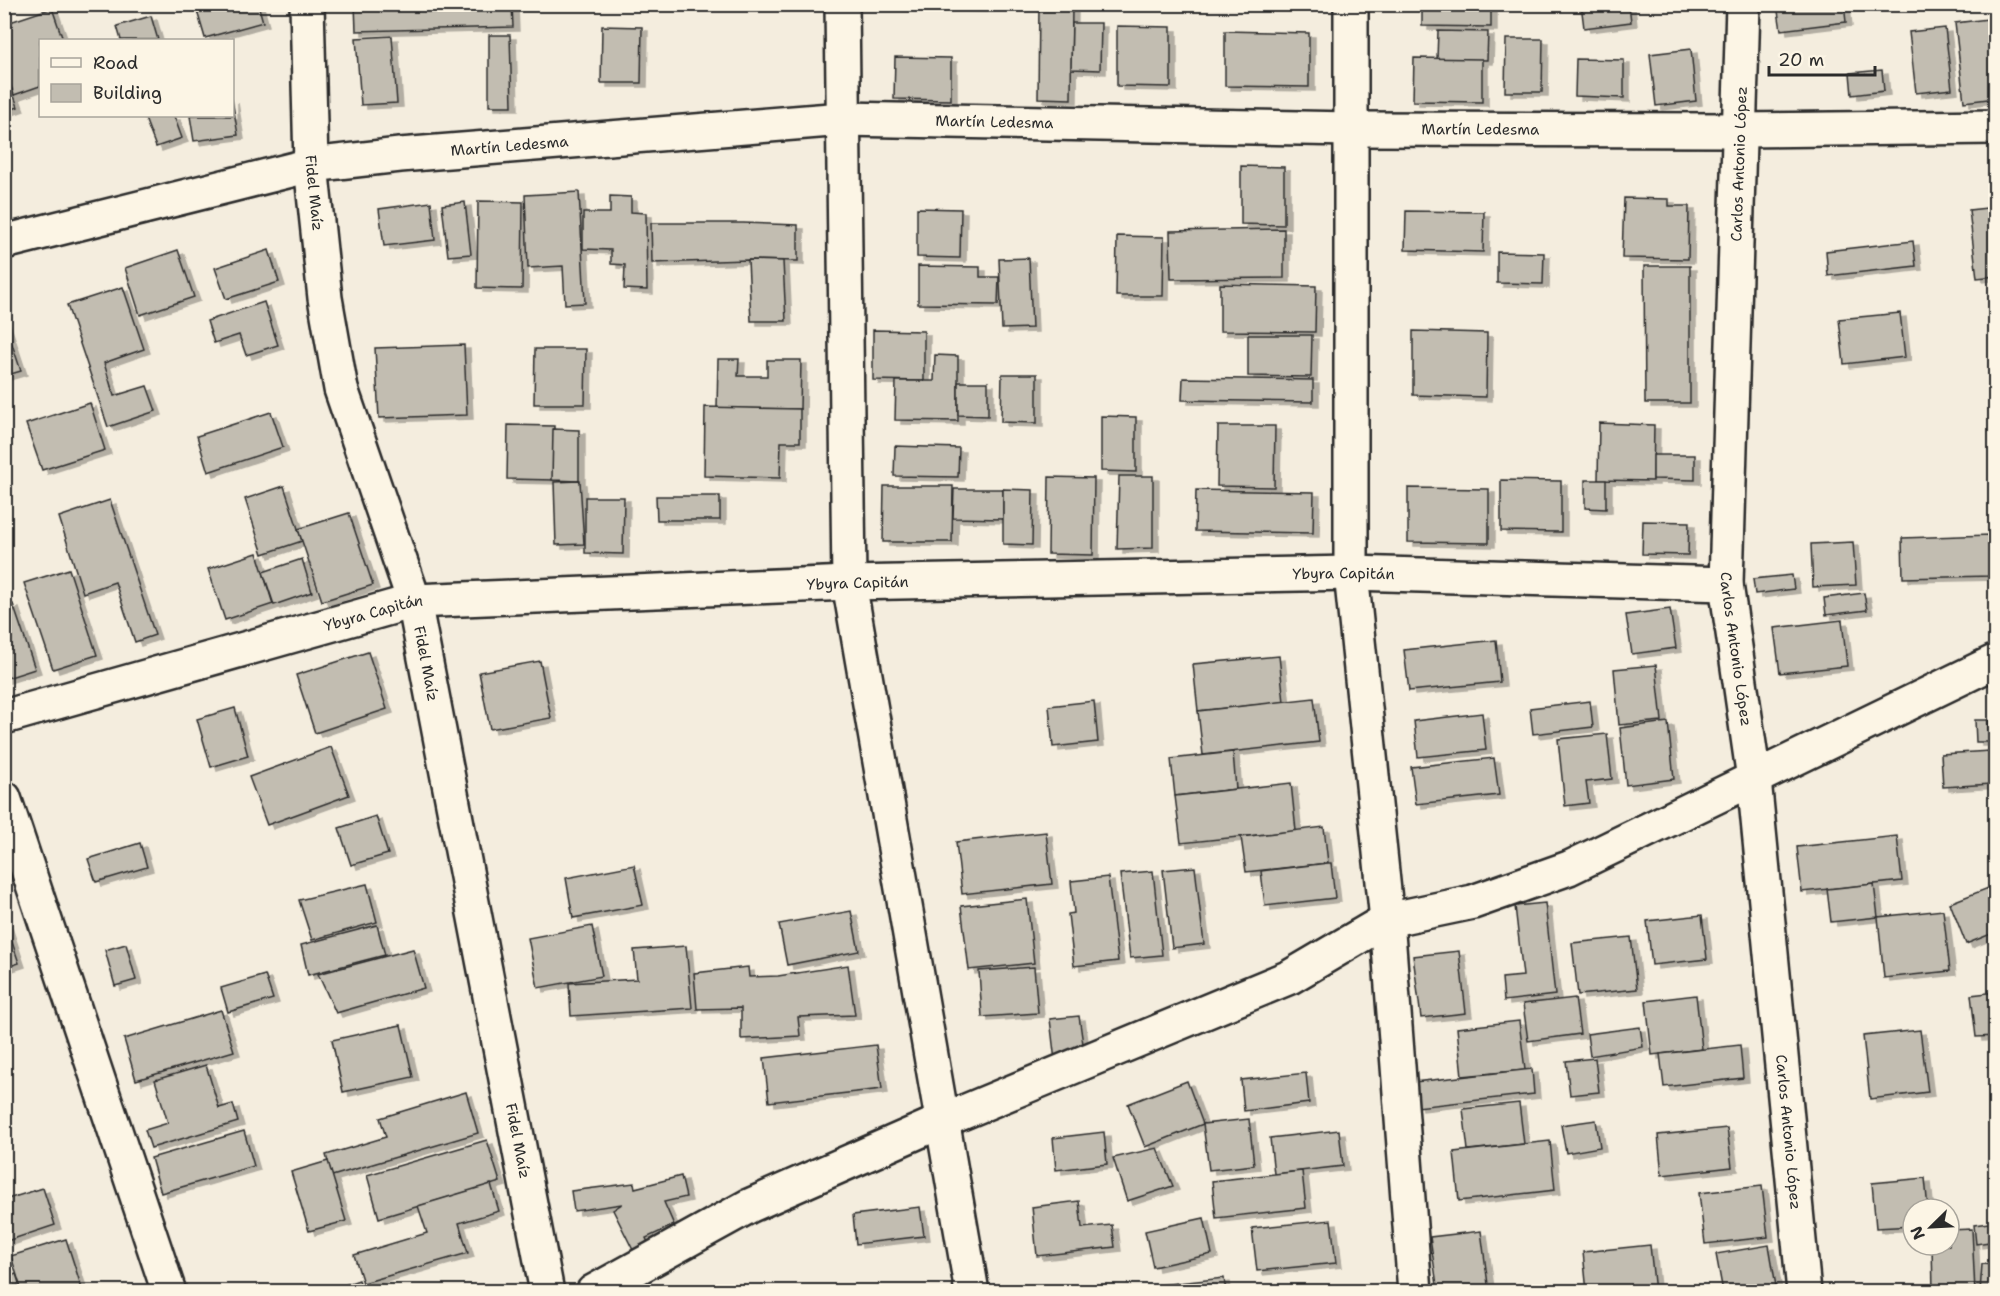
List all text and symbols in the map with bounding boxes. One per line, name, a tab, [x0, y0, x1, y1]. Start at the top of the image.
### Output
legend	[39, 39, 234, 117]
scale bar	[1769, 39, 1876, 77]
text: 20 m	[1778, 48, 1824, 72]
text: Road	[93, 51, 138, 75]
text: Building	[93, 81, 162, 105]
street label: Carlos Antonio López	[1726, 86, 1752, 242]
street label: Martín Ledesma	[935, 111, 1054, 133]
street label: Martín Ledesma	[1421, 119, 1540, 139]
street label: Martín Ledesma	[450, 131, 570, 161]
street label: Fidel Maíz	[301, 155, 328, 232]
street label: Ybyra Capitán	[1292, 563, 1395, 584]
street label: Ybyra Capitán	[806, 572, 909, 595]
street label: Carlos Antonio López	[1716, 572, 1756, 728]
street label: Ybyra Capitán	[322, 591, 423, 636]
street label: Fidel Maíz	[409, 624, 443, 703]
street label: Carlos Antonio López	[1771, 1054, 1806, 1211]
street label: Fidel Maíz	[501, 1101, 535, 1180]
north arrow	[1901, 1197, 1961, 1257]
text: N	[1906, 1223, 1930, 1243]

